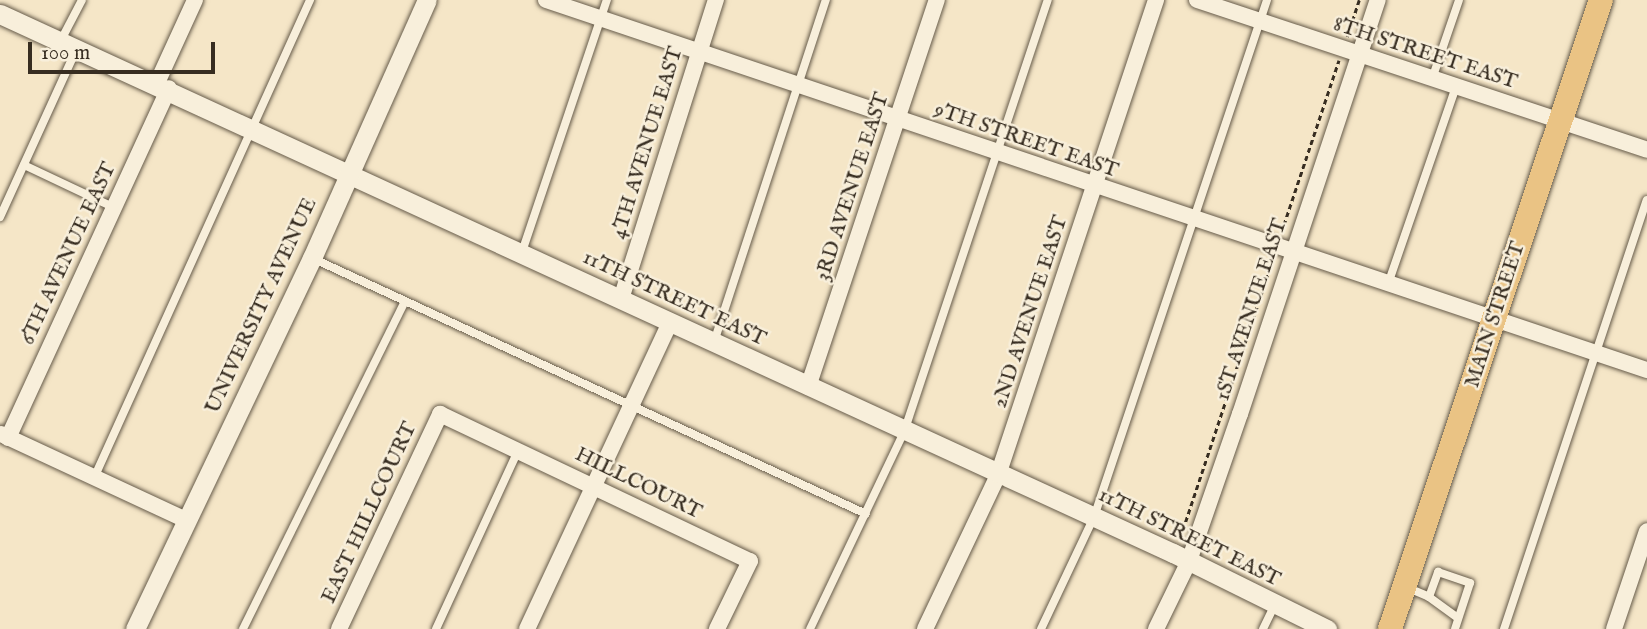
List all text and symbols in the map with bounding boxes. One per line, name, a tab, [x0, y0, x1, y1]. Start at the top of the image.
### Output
street label: 8TH STREET EAST	[1330, 12, 1520, 96]
scale bar	[32, 28, 219, 72]
text: 100 m	[41, 40, 90, 67]
street label: 4TH AVENUE EAST	[607, 44, 689, 242]
street label: 3RD AVENUE EAST	[811, 90, 895, 284]
street label: 9TH STREET EAST	[931, 98, 1121, 184]
street label: 6TH AVENUE EAST	[16, 159, 122, 349]
street label: UNIVERSITY AVENUE	[201, 194, 323, 418]
street label: 2ND AVENUE EAST	[988, 213, 1074, 411]
street label: 1ST AVENUE EAST	[1211, 216, 1293, 404]
street label: MAIN STREET	[1461, 239, 1531, 391]
street label: 11TH STREET EAST	[578, 245, 770, 353]
street label: EAST HILLCOURT	[317, 418, 423, 608]
street label: HILLCOURT	[571, 442, 705, 526]
street label: 11TH STREET EAST	[1094, 483, 1284, 593]

